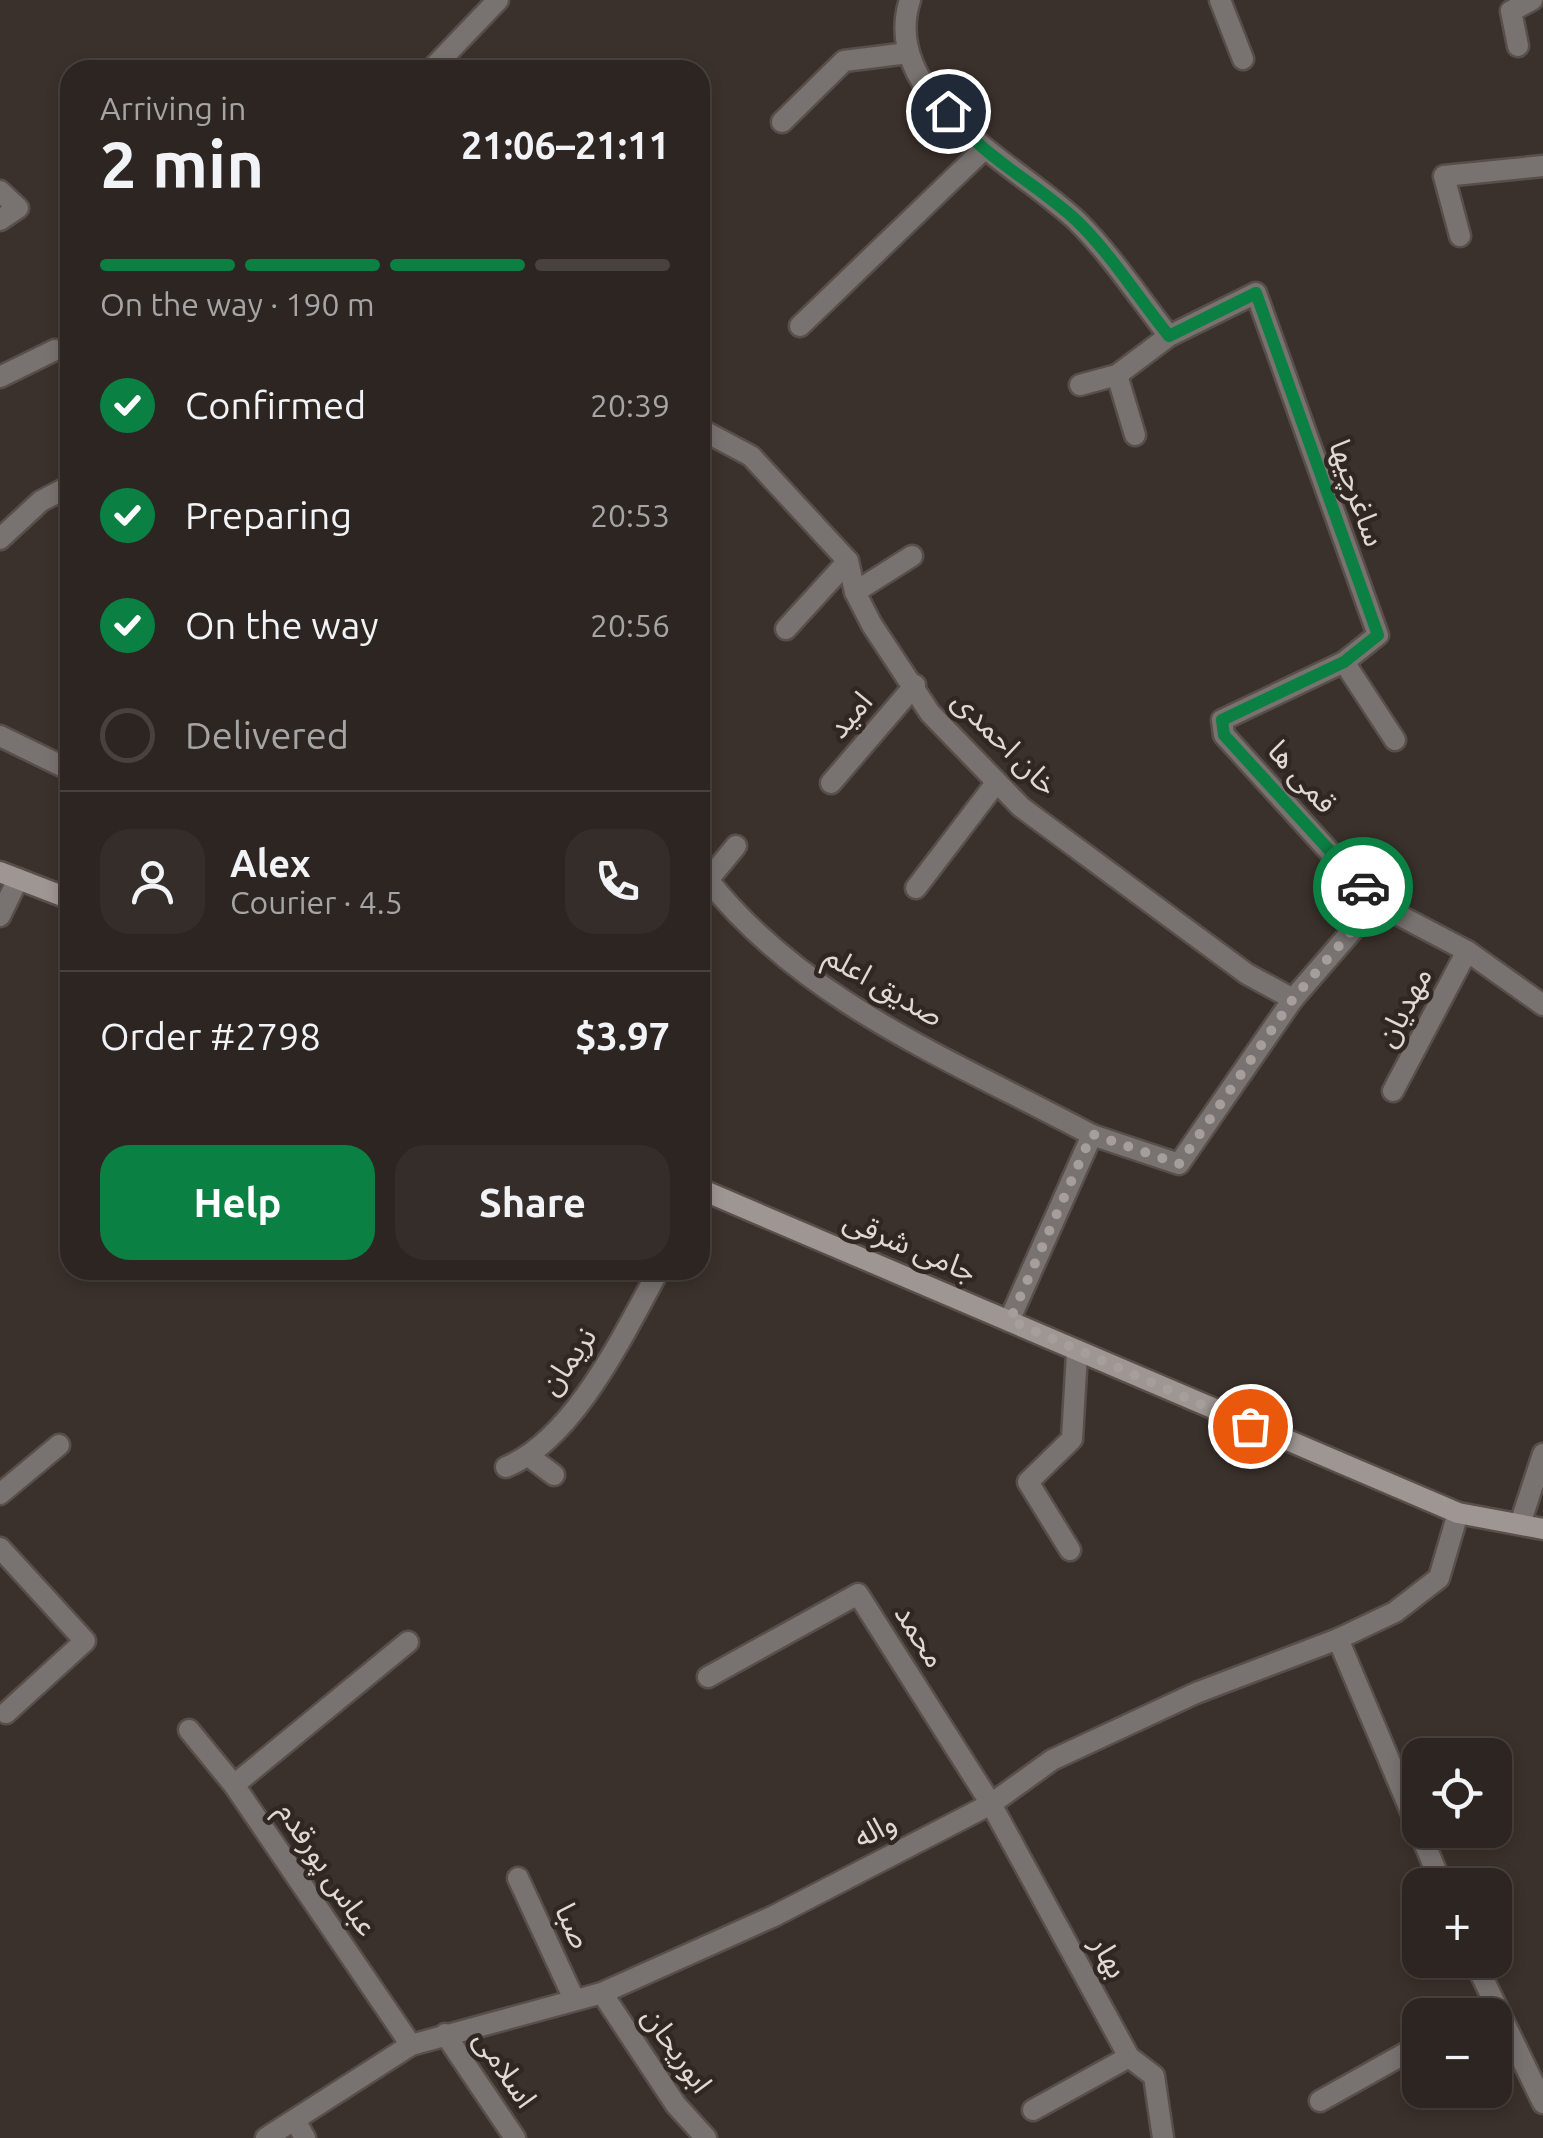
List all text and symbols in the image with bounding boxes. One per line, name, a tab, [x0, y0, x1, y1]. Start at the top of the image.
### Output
pin	[906, 69, 991, 154]
icon: home	[921, 84, 976, 139]
text: Arriving in	[100, 90, 246, 126]
text: 21:06–21:11	[461, 124, 670, 166]
text: 2 min	[100, 127, 264, 200]
text: On the way · 190 m	[100, 286, 375, 322]
icon: check	[100, 378, 155, 433]
text: Confirmed	[185, 384, 366, 426]
text: 20:39	[590, 387, 670, 423]
street label: ساغرچیها	[1320, 435, 1393, 552]
icon: check	[100, 488, 155, 543]
text: Preparing	[185, 494, 352, 536]
text: 20:53	[590, 497, 670, 533]
icon: check	[100, 598, 155, 653]
text: On the way	[185, 604, 378, 646]
text: 20:56	[590, 607, 670, 643]
street label: خان احمدی	[945, 683, 1065, 803]
street label: امید	[820, 684, 879, 744]
text: Delivered	[185, 714, 349, 756]
street label: قمی ها	[1261, 733, 1344, 820]
button: person	[100, 829, 205, 934]
button: phone	[565, 829, 670, 934]
courier	[1313, 837, 1413, 937]
text: Alex	[230, 842, 311, 884]
icon: car	[1336, 860, 1391, 915]
text: Courier · 4.5	[230, 884, 403, 920]
street label: صدیق اعلم	[816, 938, 950, 1039]
street label: مهدیان	[1368, 961, 1439, 1053]
text: Order #2798	[100, 1015, 321, 1057]
text: $3.97	[575, 1015, 670, 1057]
button: Help	[100, 1145, 375, 1260]
button: Share	[395, 1145, 670, 1260]
street label: جامی شرقی	[838, 1202, 982, 1289]
street label: نریمان	[532, 1320, 603, 1401]
pin	[1208, 1384, 1293, 1469]
icon: bag	[1223, 1399, 1278, 1454]
street label: محمد	[888, 1598, 953, 1673]
map controls	[1402, 1738, 1512, 2108]
button: locate	[1402, 1738, 1512, 1848]
street label: عباس پورقدم	[266, 1795, 385, 1945]
street label: واله	[848, 1804, 902, 1855]
button: +	[1402, 1868, 1512, 1978]
street label: صبا	[549, 1897, 599, 1954]
street label: بهار	[1083, 1929, 1135, 1984]
button: −	[1402, 1998, 1512, 2108]
street label: ابوریحان	[635, 2000, 720, 2099]
street label: اسلامی	[467, 2023, 544, 2114]

